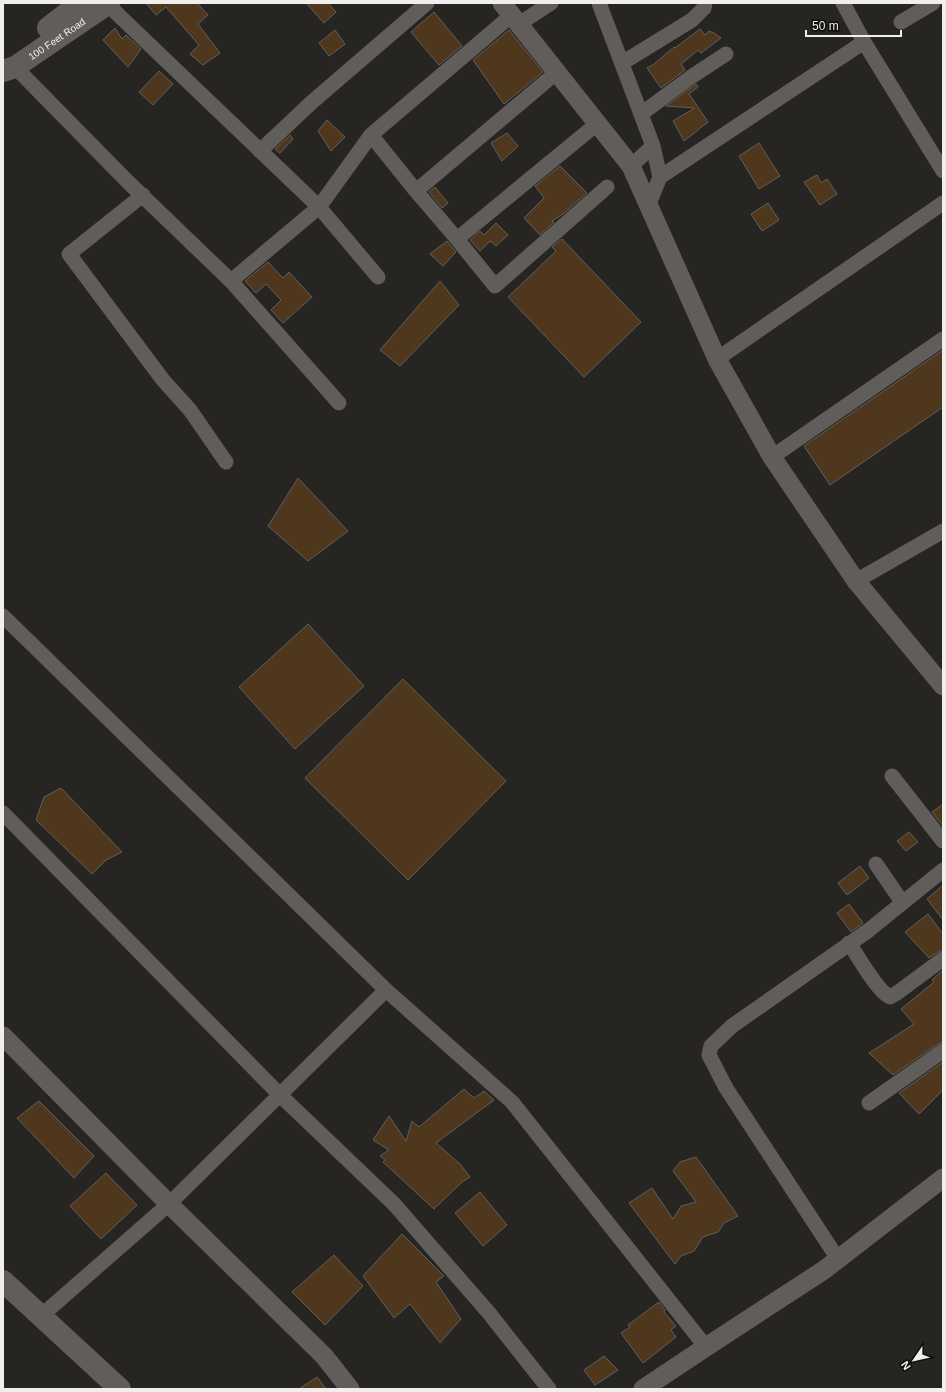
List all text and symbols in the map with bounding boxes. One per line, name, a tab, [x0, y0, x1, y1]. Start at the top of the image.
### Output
scale bar	[806, 12, 901, 38]
street label: 100 Feet Road	[26, 15, 87, 62]
text: 50 m	[812, 19, 839, 33]
north arrow	[894, 1340, 934, 1380]
text: N	[898, 1359, 913, 1372]

